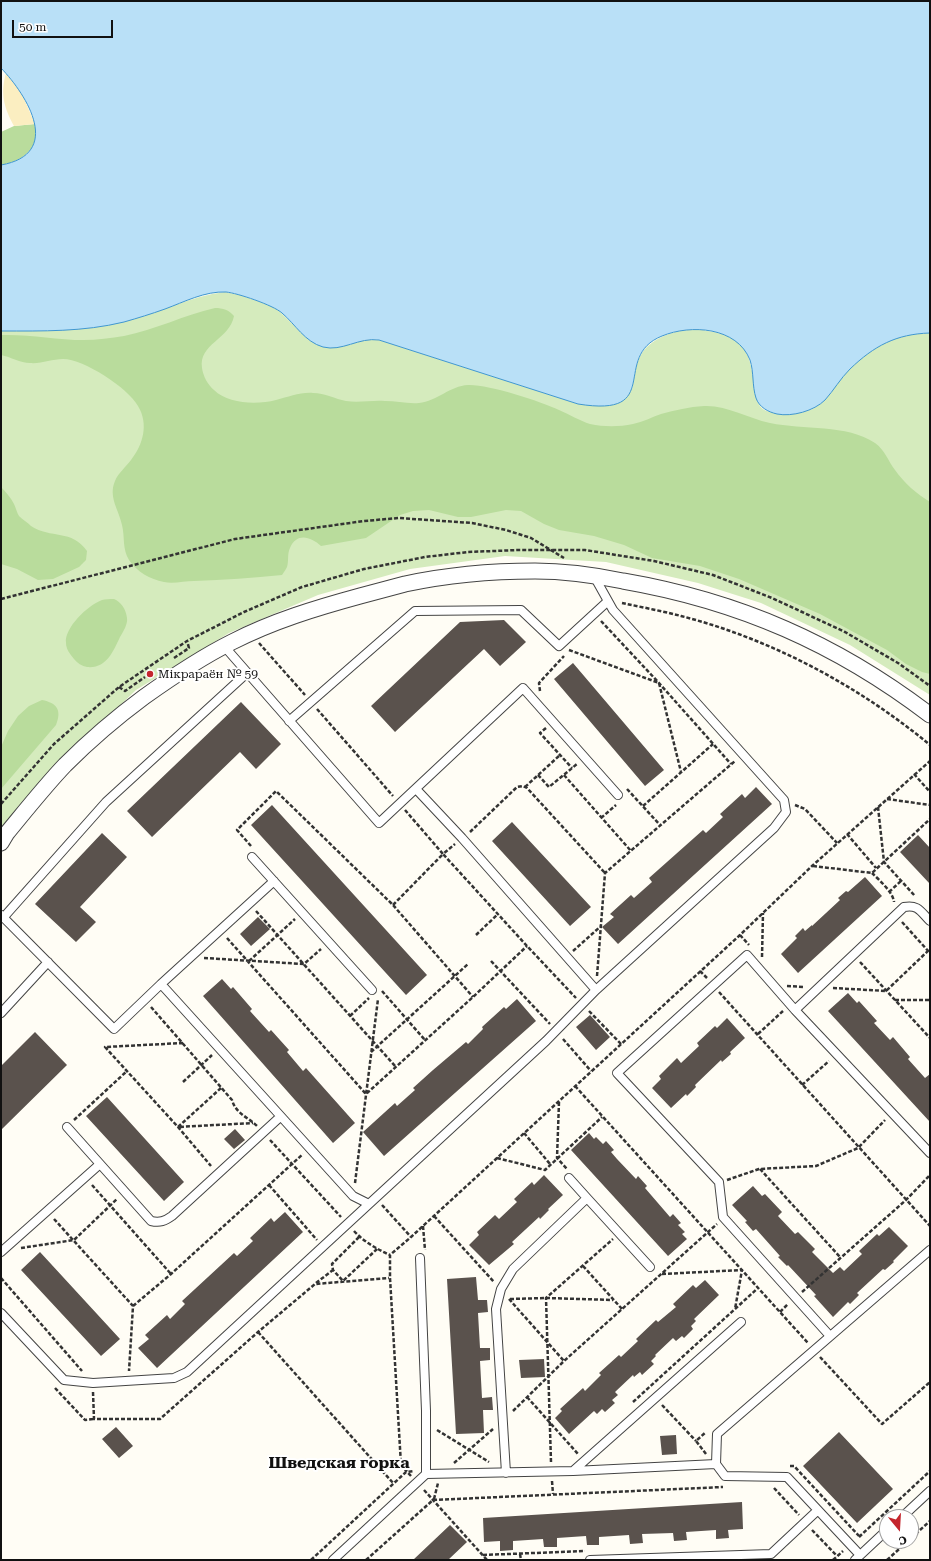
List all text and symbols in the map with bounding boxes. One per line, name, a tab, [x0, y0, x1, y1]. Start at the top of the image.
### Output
scale bar	[14, 12, 115, 38]
text: 50 m	[19, 20, 46, 34]
place label: Мікрараён № 59	[158, 667, 258, 681]
marker: Мікрараён № 59	[145, 669, 155, 679]
district label: Шведская горка	[268, 1453, 410, 1473]
north arrow	[879, 1509, 919, 1549]
text: С	[897, 1533, 908, 1547]

